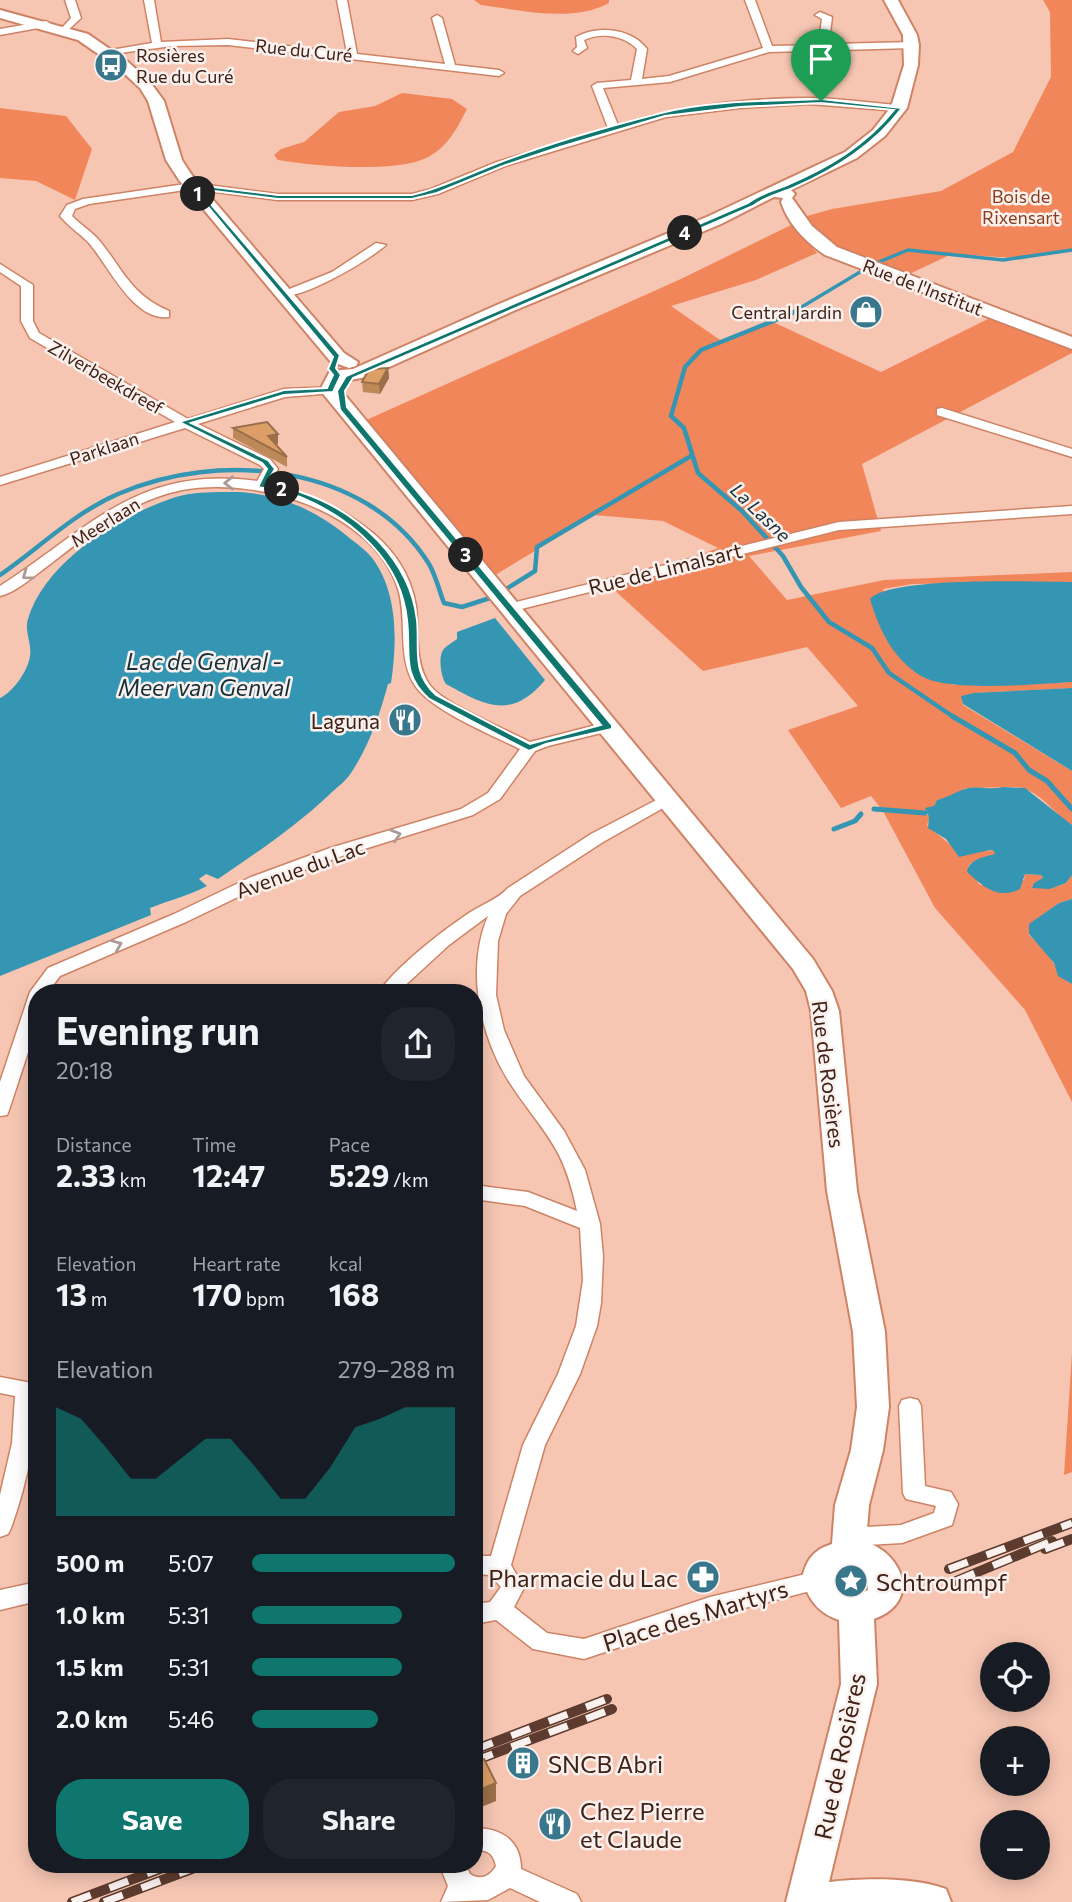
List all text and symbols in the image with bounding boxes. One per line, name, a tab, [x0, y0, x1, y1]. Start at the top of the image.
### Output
pin	[791, 29, 851, 101]
street label: Rue du Curé	[254, 34, 354, 66]
icon: arrive	[802, 40, 840, 78]
place label: Rosières Rue du Curé	[136, 44, 234, 87]
bus stop icon: Rosières Rue du Curé	[92, 46, 130, 84]
pin: 1	[180, 176, 216, 212]
text: 1	[193, 182, 202, 205]
park label: Bois de Rixensart	[982, 185, 1060, 228]
pin: 4	[668, 216, 702, 250]
text: 4	[679, 221, 690, 244]
street label: Rue de l'Institut	[860, 254, 986, 320]
shop icon: Central Jardin	[847, 293, 885, 331]
place label: Central Jardin	[731, 301, 842, 323]
street label: Zilverbeekdreef	[45, 335, 168, 419]
street label: Parklaan	[67, 427, 141, 469]
pin: 2	[264, 472, 300, 506]
one-way arrow	[223, 475, 234, 491]
text: 2	[276, 477, 287, 500]
water label: La Lasne	[726, 478, 796, 546]
street label: Meerlaan	[66, 492, 144, 552]
street label: Rue de Limalsart	[586, 537, 744, 599]
pin: 3	[448, 538, 484, 572]
text: 3	[460, 543, 471, 566]
one-way arrow	[22, 567, 35, 579]
water label: Lac de Genval - Meer van Genval	[118, 647, 291, 701]
restaurant icon: Laguna	[386, 701, 424, 739]
place label: Laguna	[311, 708, 380, 733]
one-way arrow	[390, 829, 402, 844]
street label: Avenue du Lac	[232, 833, 368, 903]
one-way arrow	[109, 939, 122, 953]
street label: Rue de Rosières	[808, 999, 850, 1149]
text: Evening run	[56, 1006, 260, 1053]
button: share	[381, 1007, 455, 1081]
text: 20:18	[56, 1056, 113, 1084]
text: Distance	[56, 1133, 132, 1156]
text: Time	[192, 1133, 236, 1156]
text: Pace	[329, 1133, 370, 1156]
text: 2.33	[56, 1156, 116, 1193]
text: 12:47	[192, 1156, 265, 1193]
text: 5:29	[329, 1156, 389, 1193]
text: km	[116, 1168, 146, 1191]
text: /km	[389, 1168, 428, 1191]
text: Elevation	[56, 1252, 136, 1275]
text: Heart rate	[192, 1252, 281, 1275]
text: kcal	[329, 1252, 363, 1275]
text: 13	[56, 1275, 87, 1312]
text: 170	[192, 1275, 242, 1312]
text: 168	[329, 1275, 379, 1312]
text: m	[87, 1287, 107, 1310]
text: bpm	[242, 1287, 285, 1310]
text: Elevation	[56, 1355, 153, 1383]
text: 279–288 m	[338, 1355, 455, 1383]
text: 500 m	[56, 1549, 124, 1577]
text: 5:07	[168, 1549, 214, 1577]
pharmacy icon: Pharmacie du Lac	[684, 1558, 722, 1596]
place icon: Schtroumpf	[832, 1562, 870, 1600]
place label: Pharmacie du Lac	[488, 1563, 678, 1592]
place label: Schtroumpf	[876, 1567, 1007, 1596]
street label: Place des Martyrs	[599, 1573, 791, 1657]
text: 1.0 km	[56, 1601, 125, 1629]
text: 5:31	[168, 1601, 210, 1629]
map controls	[980, 1642, 1050, 1880]
button: locate	[980, 1642, 1050, 1712]
text: 1.5 km	[56, 1653, 124, 1681]
text: 5:31	[168, 1653, 210, 1681]
street label: Rue de Rosières	[807, 1670, 871, 1842]
text: 2.0 km	[56, 1705, 128, 1733]
text: 5:46	[168, 1705, 214, 1733]
button: +	[980, 1726, 1050, 1796]
building icon: SNCB Abri	[504, 1744, 542, 1782]
place label: SNCB Abri	[548, 1749, 663, 1778]
button: Save	[56, 1779, 249, 1859]
button: Share	[263, 1779, 455, 1859]
place label: Chez Pierre et Claude	[580, 1796, 705, 1853]
restaurant icon: Chez Pierre et Claude	[536, 1805, 574, 1843]
button: −	[980, 1810, 1050, 1880]

